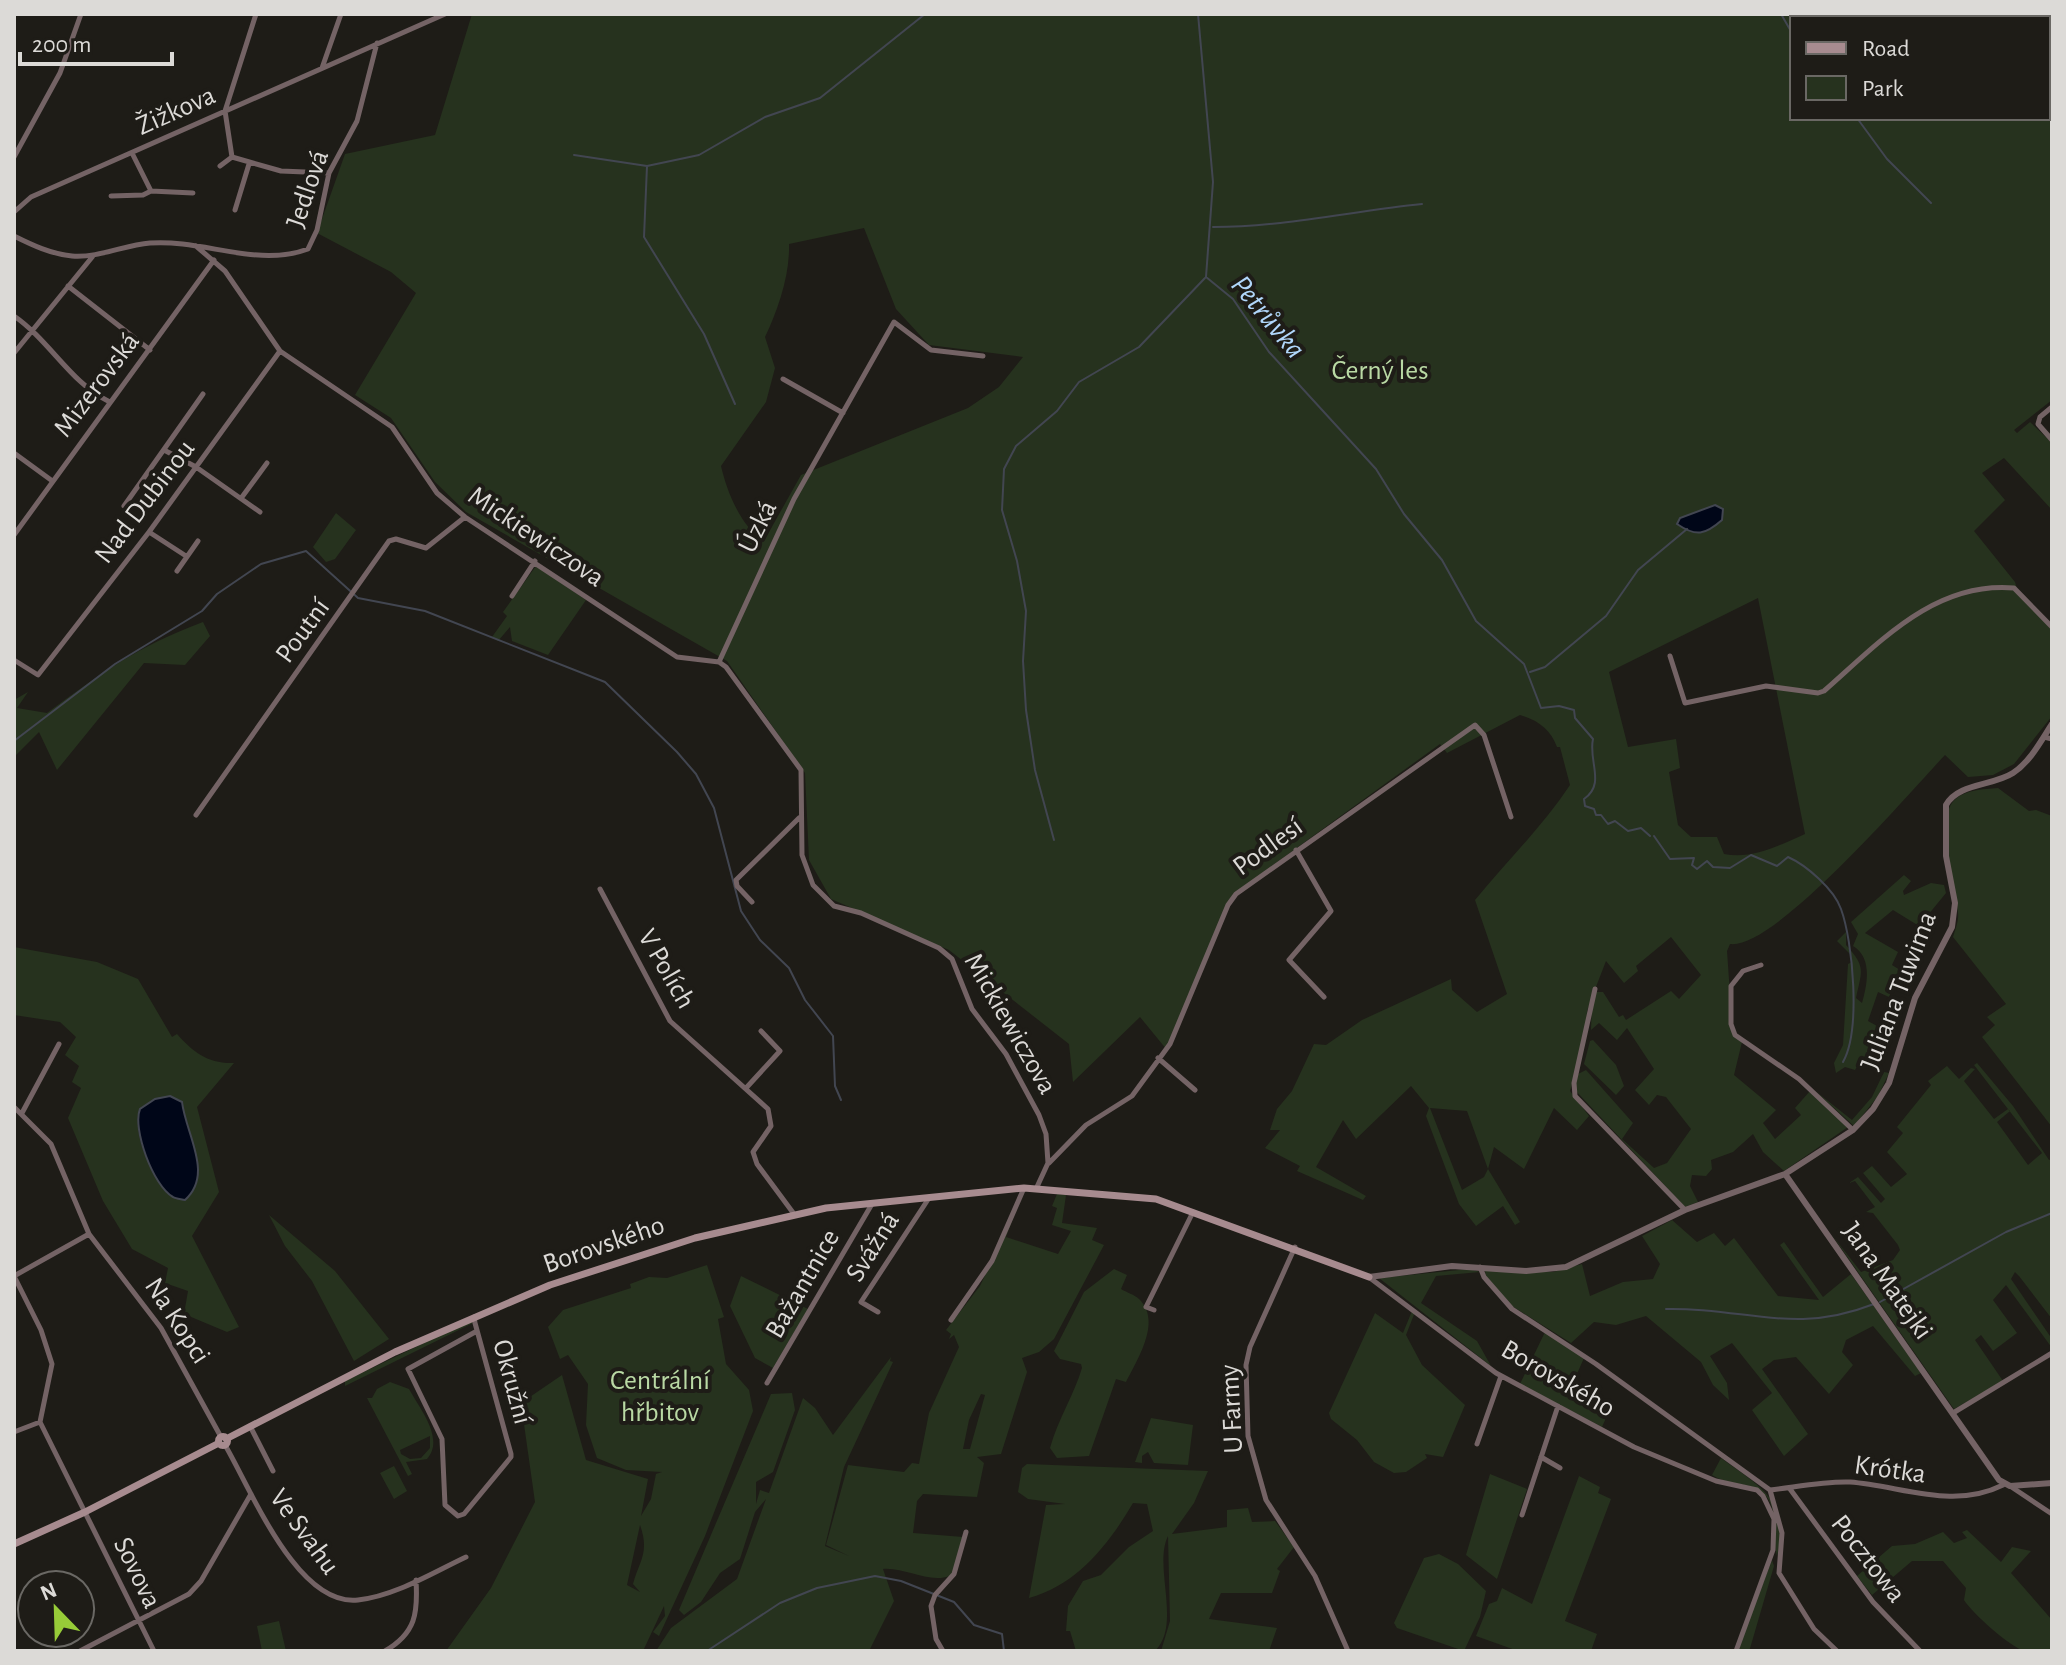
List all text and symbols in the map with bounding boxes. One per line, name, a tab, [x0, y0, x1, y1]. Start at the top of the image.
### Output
scale bar	[20, 16, 172, 66]
legend	[1790, 16, 2050, 120]
text: 200 m	[32, 33, 91, 57]
text: Road	[1862, 37, 1910, 61]
text: Park	[1862, 77, 1903, 101]
street label: Žižkova	[132, 79, 220, 141]
street label: Jedlová	[282, 146, 334, 231]
water label: Petrůvka	[1225, 270, 1311, 364]
street label: Mizerovská	[49, 328, 145, 442]
park label: Černý les	[1331, 355, 1429, 385]
street label: Nad Dubinou	[90, 435, 200, 569]
street label: Mickiewiczova	[463, 481, 609, 593]
street label: Úzká	[731, 495, 782, 558]
street label: Poutní	[271, 594, 335, 668]
street label: Podlesí	[1228, 812, 1308, 881]
street label: Juliana Tuwima	[1856, 908, 1942, 1074]
street label: V Polích	[632, 925, 700, 1013]
street label: Mickiewiczova	[959, 949, 1061, 1099]
street label: Svážná	[841, 1207, 905, 1287]
street label: Borovského	[540, 1211, 668, 1279]
street label: Jana Matejki	[1837, 1217, 1937, 1345]
street label: Bažantnice	[761, 1225, 845, 1343]
street label: Na Kopci	[139, 1273, 215, 1369]
street label: Borovského	[1496, 1335, 1620, 1423]
street label: Okružní	[487, 1337, 537, 1428]
street label: U Farmy	[1216, 1364, 1248, 1454]
park label: Centrální hřbitov	[610, 1367, 710, 1427]
street label: Krótka	[1852, 1451, 1928, 1489]
street label: Ve Svahu	[264, 1484, 344, 1580]
street label: Pocztowa	[1825, 1510, 1911, 1608]
street label: Sovova	[108, 1533, 166, 1613]
north arrow	[16, 1569, 96, 1649]
text: N	[37, 1578, 60, 1605]

